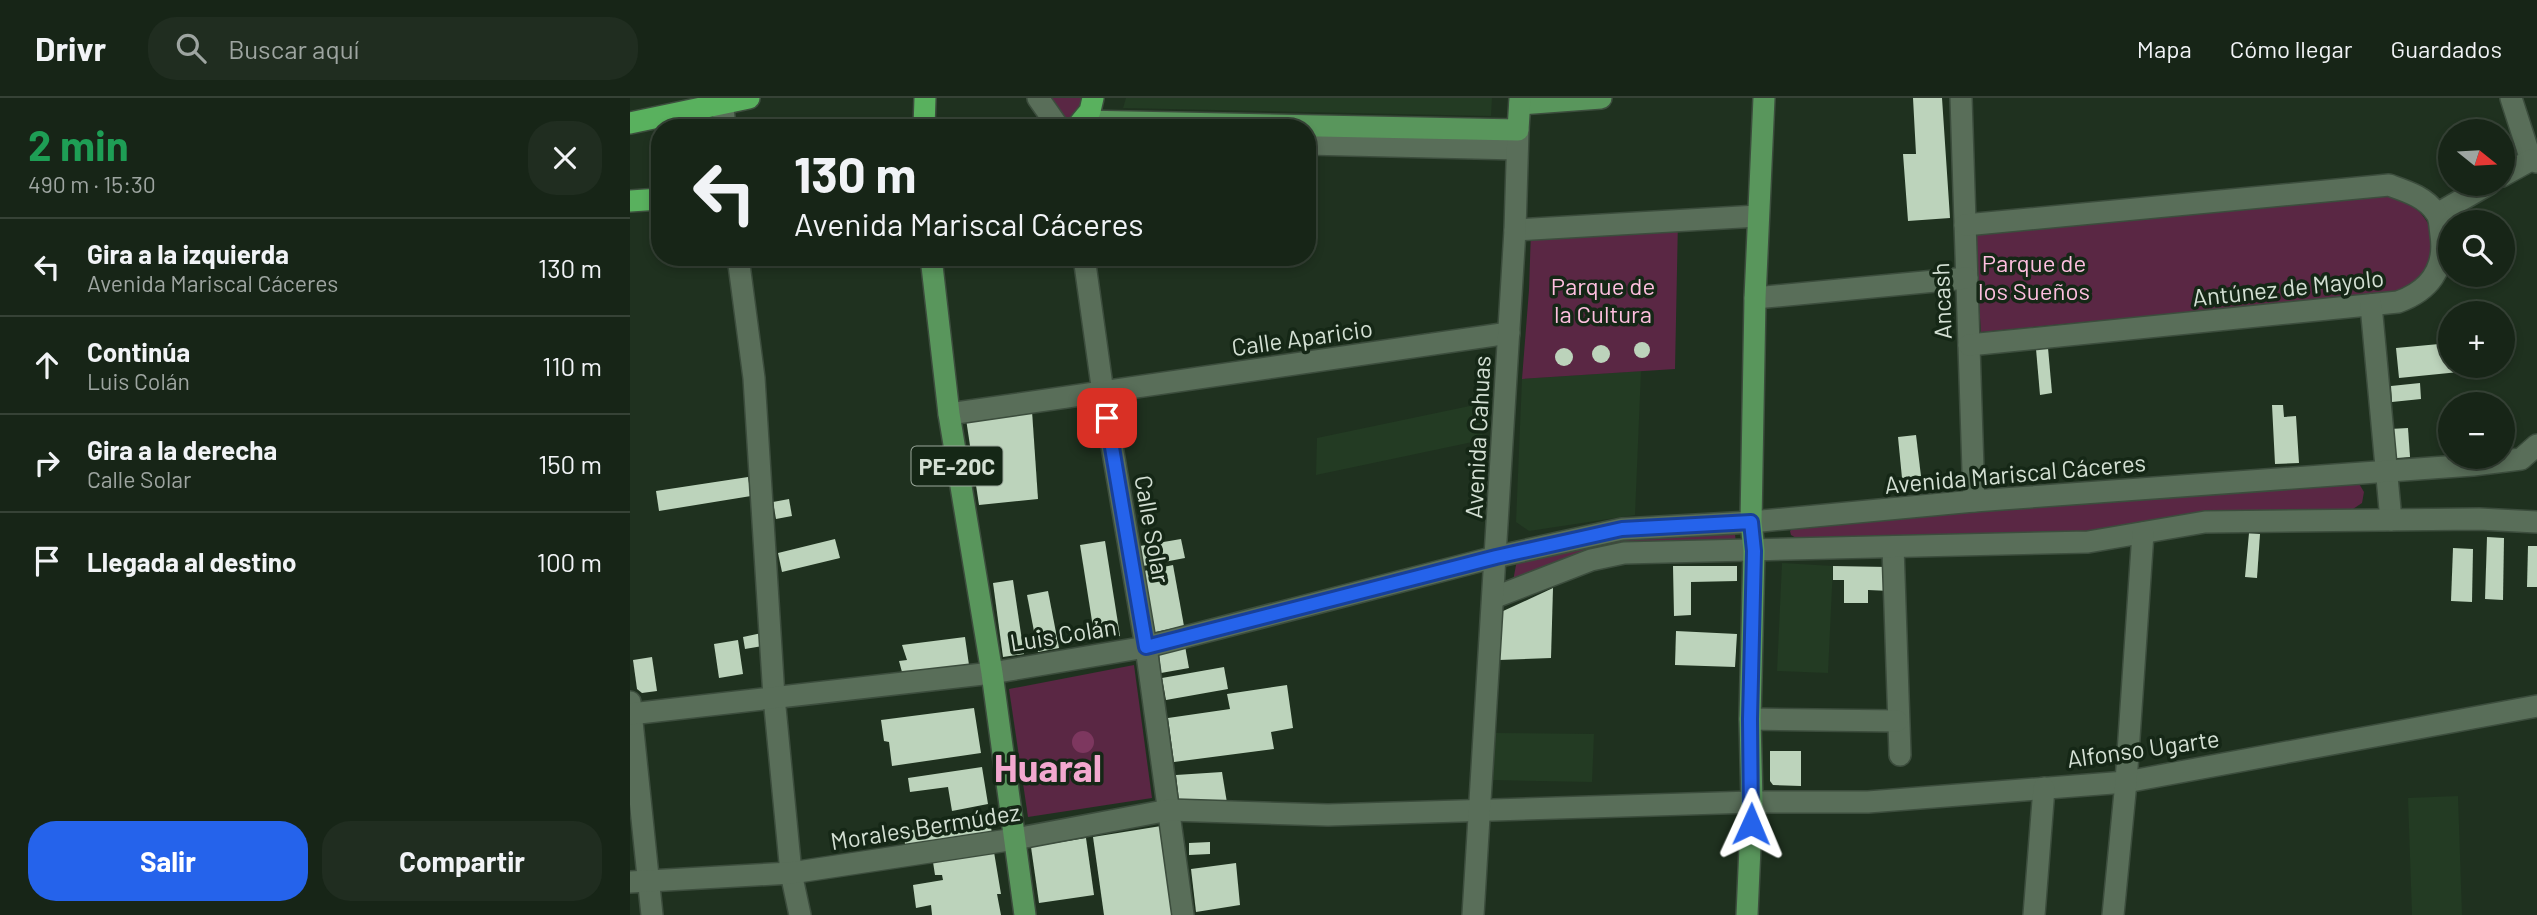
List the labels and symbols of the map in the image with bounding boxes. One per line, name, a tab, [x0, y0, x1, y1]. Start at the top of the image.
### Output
north arrow	[2438, 119, 2515, 196]
park label: Parque de los Sueños	[1978, 248, 2090, 305]
street label: Ancash	[1925, 262, 1957, 340]
street label: Antúnez de Mayolo	[2191, 263, 2385, 311]
park label: Parque de la Cultura	[1551, 271, 1655, 328]
street label: Calle Aparicio	[1230, 313, 1374, 361]
street label: Avenida Cahuas	[1458, 355, 1496, 519]
pin	[1077, 388, 1137, 448]
road number: PE-20C	[912, 446, 1002, 486]
street label: Avenida Mariscal Cáceres	[1883, 447, 2147, 499]
street label: Calle Solar	[1129, 473, 1177, 585]
street label: Luis Colán	[1008, 611, 1118, 657]
street label: Alfonso Ugarte	[2065, 723, 2221, 773]
district label: Huaral	[994, 744, 1102, 790]
position arrow	[1714, 787, 1788, 861]
street label: Morales Bermúdez	[828, 797, 1022, 855]

